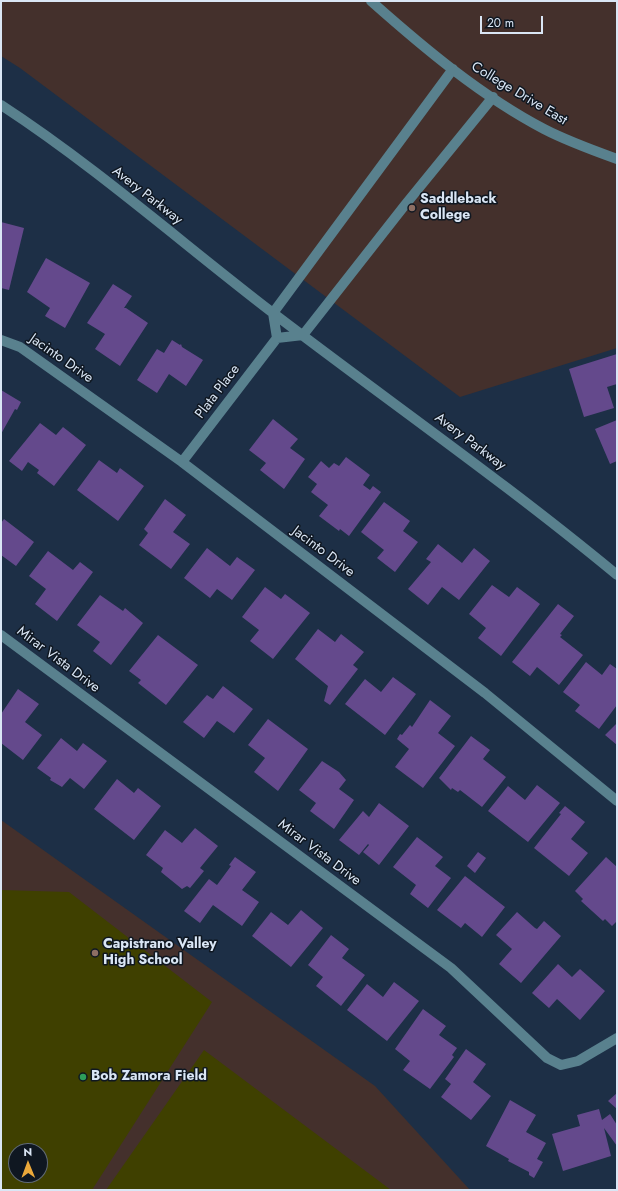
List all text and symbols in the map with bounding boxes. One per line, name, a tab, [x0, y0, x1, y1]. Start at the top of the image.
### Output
scale bar	[482, 8, 545, 34]
text: 20 m	[487, 14, 514, 32]
street label: College Drive East	[468, 59, 570, 129]
street label: Avery Parkway	[108, 163, 186, 229]
place label: Saddleback College	[420, 192, 497, 224]
marker: Saddleback College	[407, 203, 417, 213]
street label: Jacinto Drive	[26, 331, 96, 387]
street label: Plata Place	[192, 362, 244, 422]
street label: Avery Parkway	[431, 410, 509, 474]
street label: Jacinto Drive	[288, 523, 358, 581]
street label: Mirar Vista Drive	[13, 623, 103, 697]
street label: Mirar Vista Drive	[274, 816, 364, 890]
place label: Capistrano Valley High School	[103, 937, 217, 970]
marker: Capistrano Valley High School	[90, 948, 100, 958]
place label: Bob Zamora Field	[91, 1069, 207, 1085]
marker: Bob Zamora Field	[78, 1072, 88, 1082]
north arrow	[8, 1143, 48, 1183]
text: N	[23, 1144, 32, 1160]

